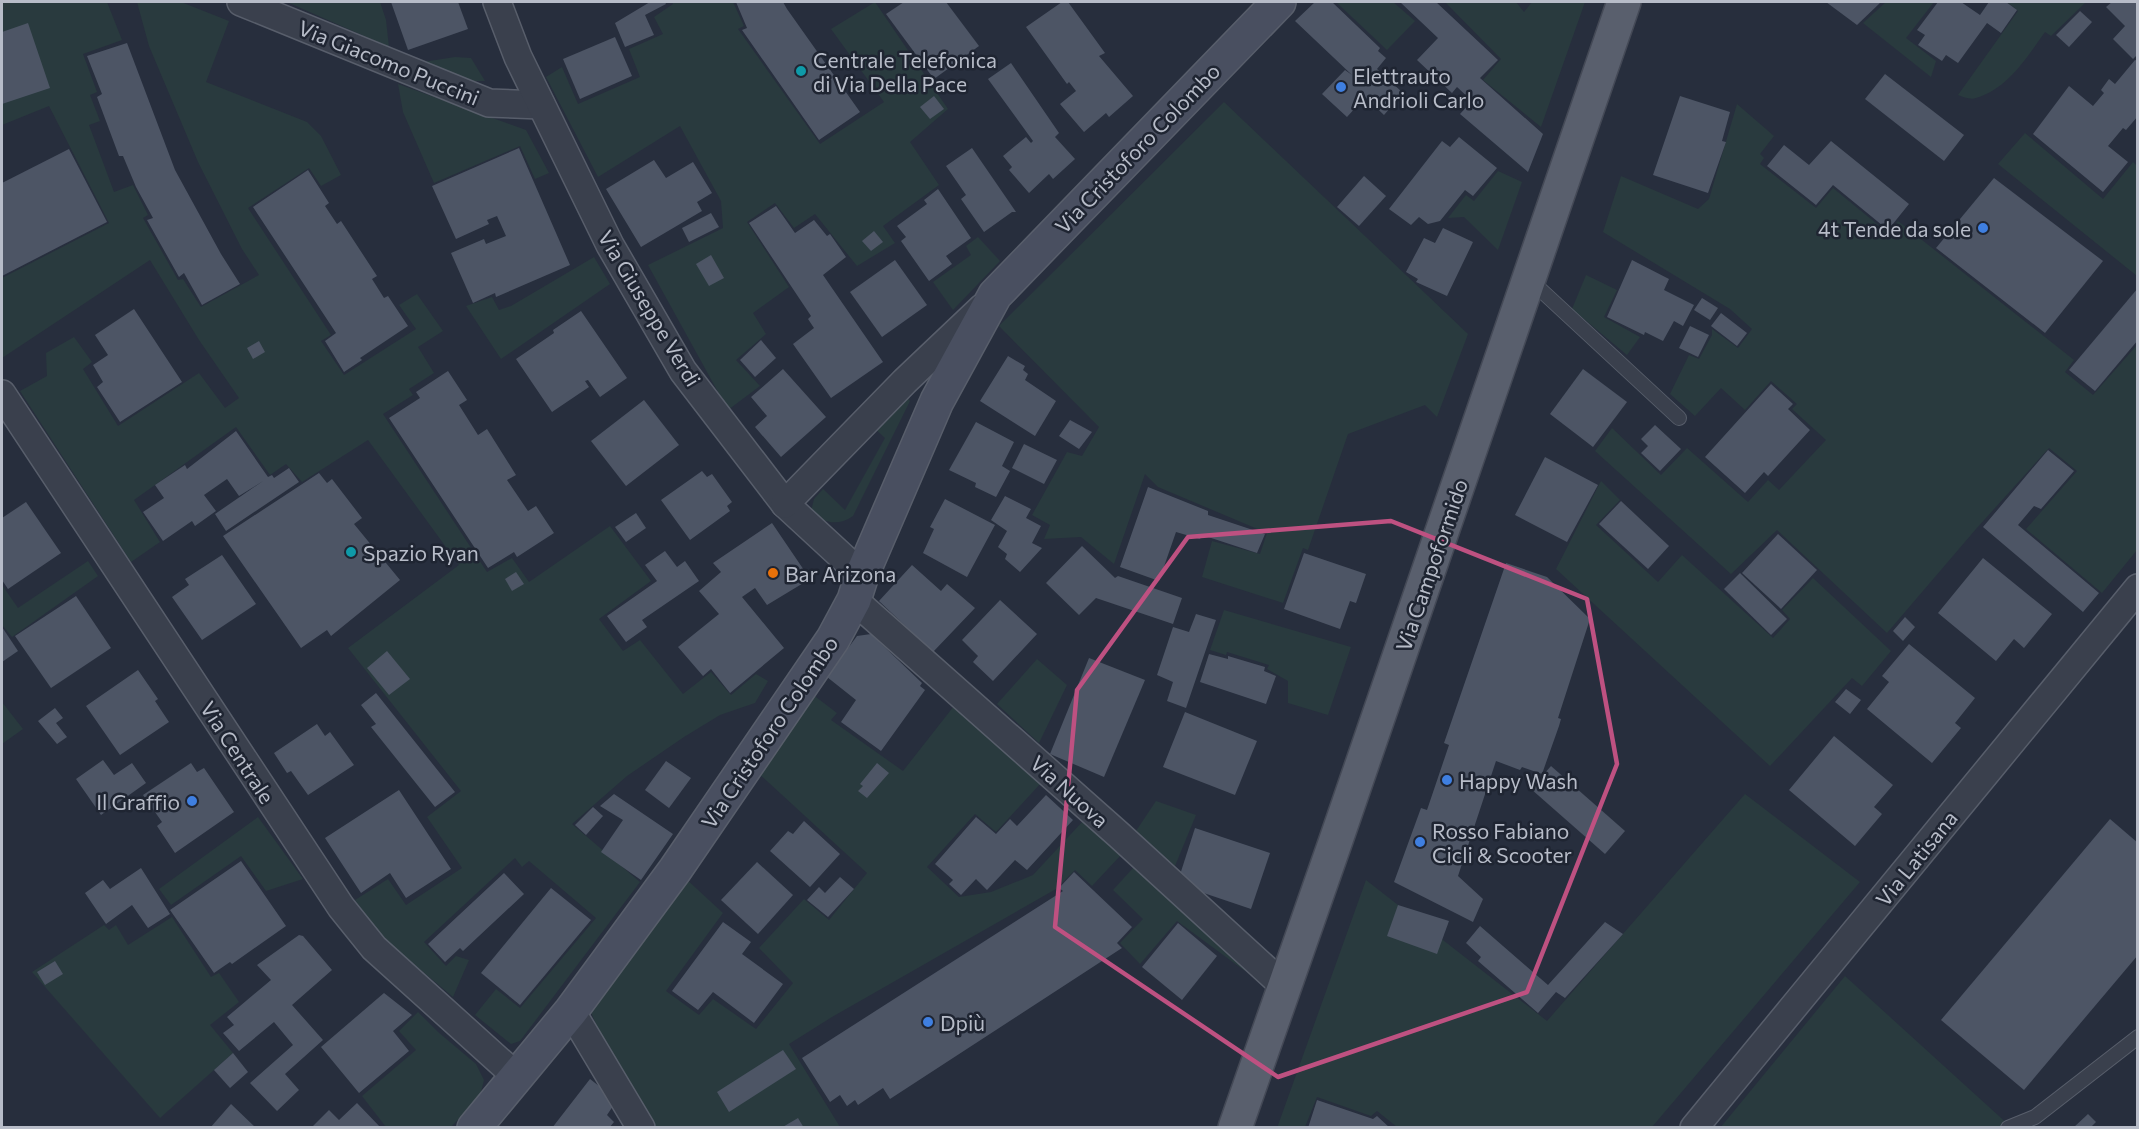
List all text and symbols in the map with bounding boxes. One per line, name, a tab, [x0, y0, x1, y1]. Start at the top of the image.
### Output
street label: Via Giacomo Puccini	[295, 14, 483, 110]
place label: Centrale Telefonica di Via Della Pace	[813, 47, 997, 96]
street label: Via Cristoforo Colombo	[1049, 58, 1225, 238]
place label: Elettrauto Andrioli Carlo	[1353, 63, 1484, 112]
marker: Centrale Telefonica di Via Della Pace	[794, 64, 808, 78]
marker: Elettrauto Andrioli Carlo	[1334, 80, 1348, 94]
place label: 4t Tende da sole	[1818, 216, 1971, 241]
marker: 4t Tende da sole	[1976, 221, 1990, 235]
street label: Via Giuseppe Verdi	[594, 225, 706, 391]
street label: Via Campoformido	[1390, 476, 1472, 654]
place label: Spazio Ryan	[363, 540, 479, 565]
marker: Spazio Ryan	[344, 545, 358, 559]
place label: Bar Arizona	[785, 561, 896, 586]
marker: Bar Arizona	[766, 566, 780, 580]
street label: Via Cristoforo Colombo	[695, 631, 843, 833]
street label: Via Centrale	[196, 696, 280, 808]
street label: Via Nuova	[1026, 750, 1114, 832]
place label: Happy Wash	[1459, 768, 1578, 793]
marker: Happy Wash	[1440, 773, 1454, 787]
place label: Il Graffio	[96, 789, 180, 814]
marker: Il Graffio	[185, 794, 199, 808]
street label: Via Latisana	[1870, 805, 1962, 911]
place label: Rosso Fabiano Cicli & Scooter	[1432, 818, 1572, 867]
marker: Rosso Fabiano Cicli & Scooter	[1413, 835, 1427, 849]
place label: Dpiù	[940, 1010, 985, 1035]
marker: Dpiù	[921, 1015, 935, 1029]

